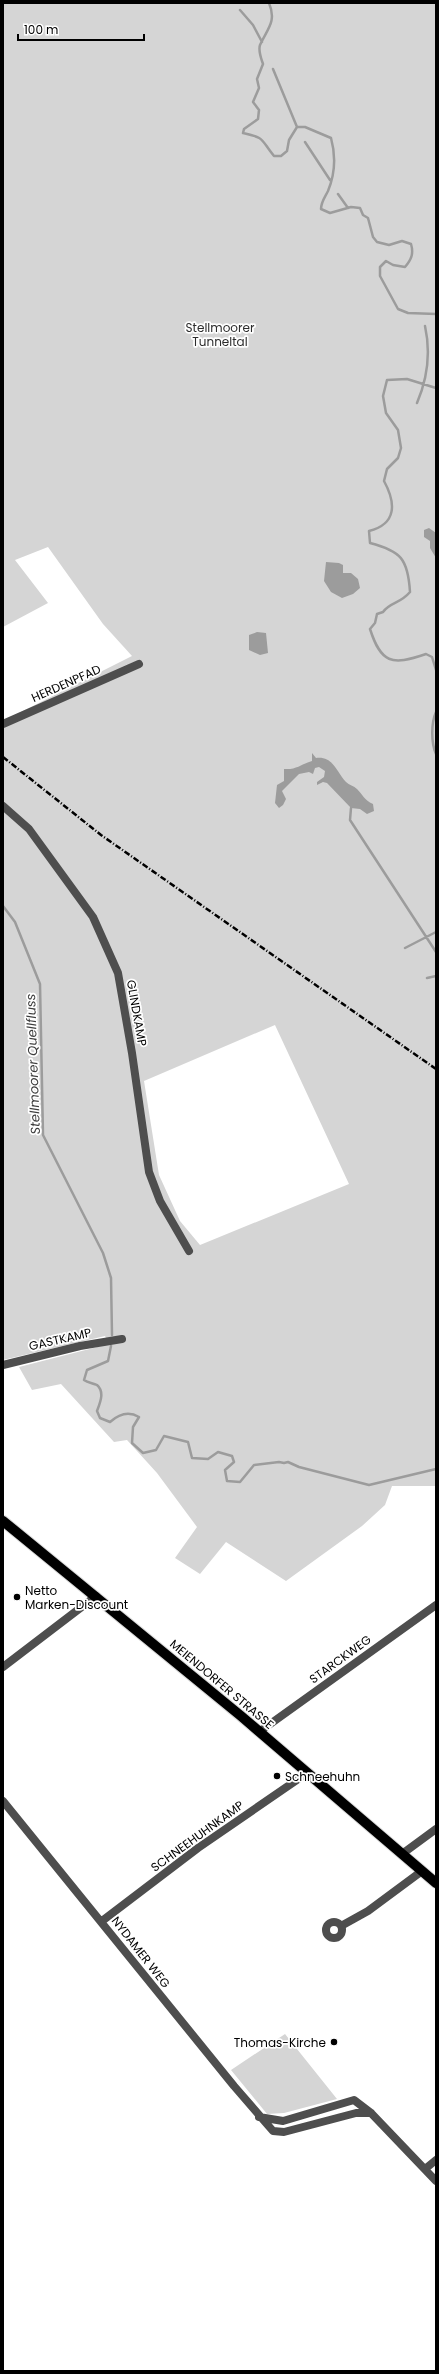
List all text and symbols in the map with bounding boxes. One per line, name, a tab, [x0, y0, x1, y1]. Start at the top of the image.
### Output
scale bar	[18, 16, 144, 42]
text: 100 m	[24, 21, 58, 38]
park label: Stellmoorer Tunneltal	[186, 319, 255, 350]
street label: HERDENPFAD	[29, 660, 103, 706]
street label: GLINDKAMP	[123, 979, 151, 1047]
water label: Stellmoorer Quellfluss	[21, 993, 45, 1135]
street label: GASTKAMP	[27, 1324, 93, 1354]
place label: Netto Marken-Discount	[25, 1582, 128, 1613]
marker: Netto Marken-Discount	[12, 1592, 22, 1602]
street label: STARCKWEG	[306, 1631, 374, 1687]
street label: MEIENDORFER STRASSE	[166, 1635, 278, 1733]
place label: Schneehuhn	[285, 1768, 360, 1785]
marker: Schneehuhn	[272, 1771, 282, 1781]
street label: SCHNEEHUHNKAMP	[147, 1796, 247, 1876]
street label: NYDAMER WEG	[108, 1913, 174, 1991]
place label: Thomas-Kirche	[234, 2034, 326, 2051]
marker: Thomas-Kirche	[329, 2037, 339, 2047]

